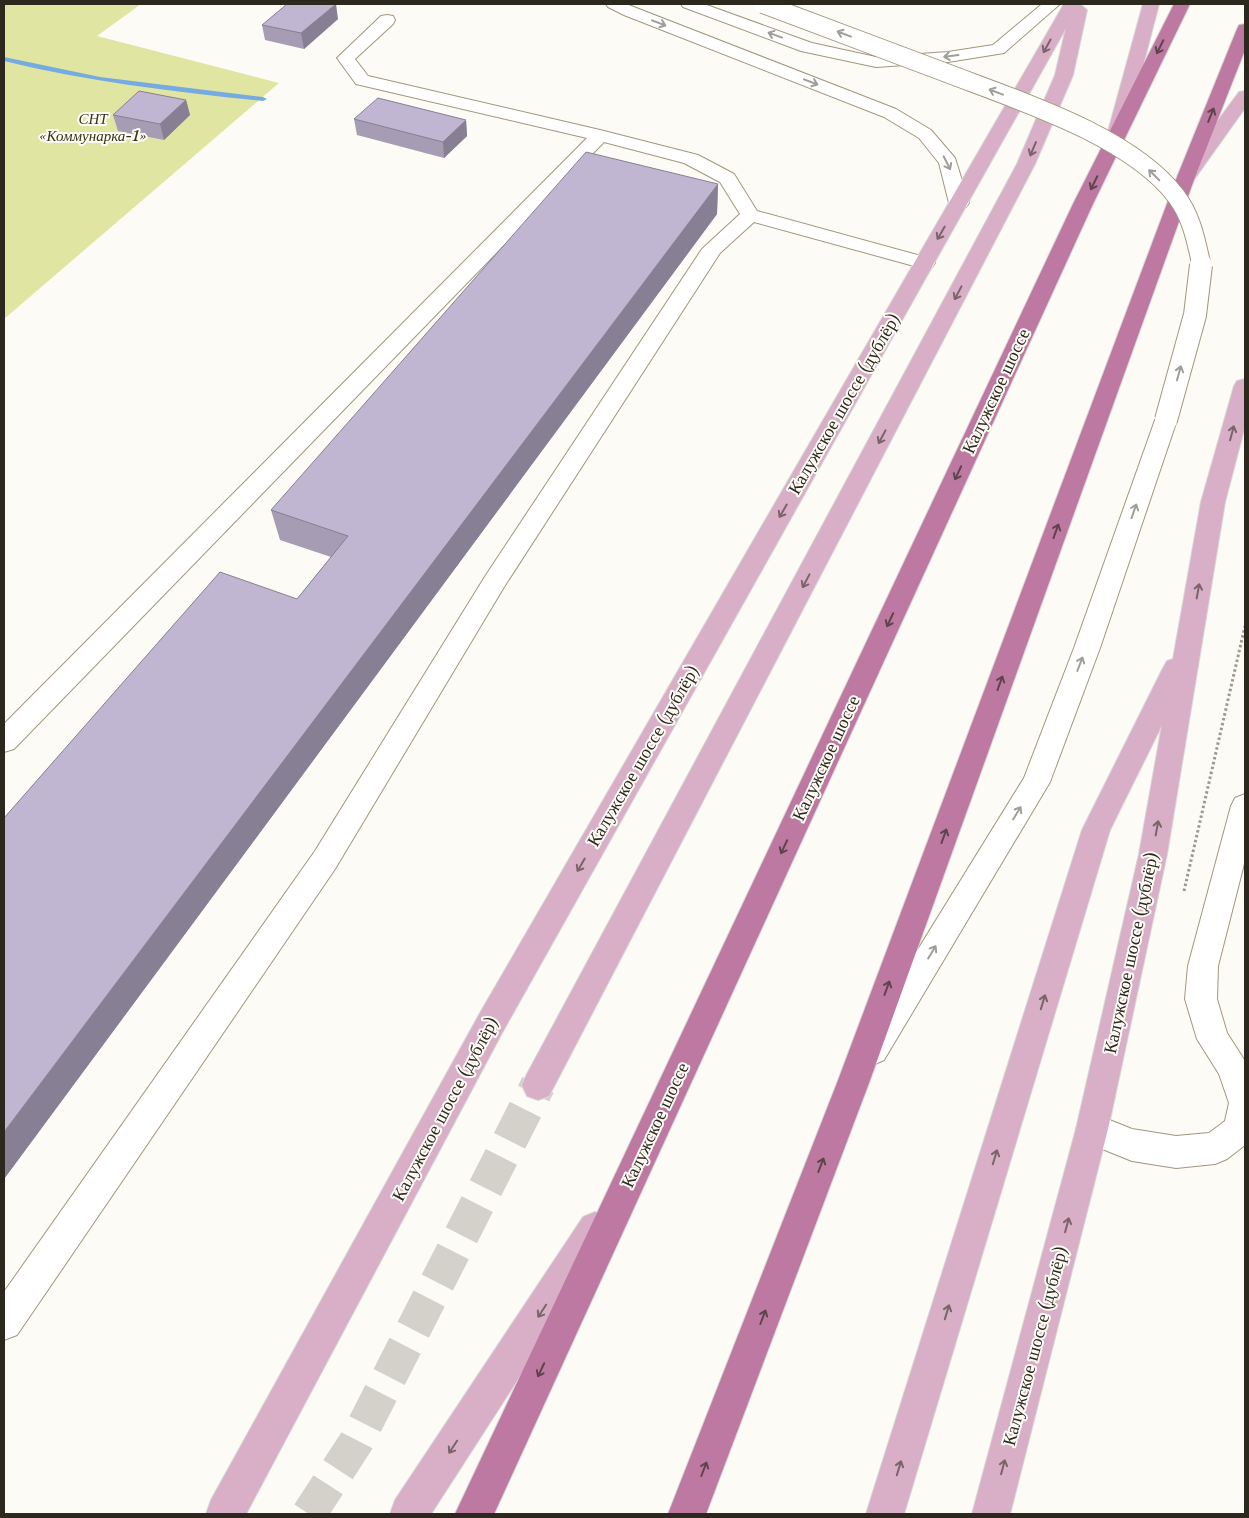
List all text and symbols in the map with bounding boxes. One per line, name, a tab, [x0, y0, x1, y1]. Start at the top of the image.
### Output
one-way arrow	[651, 19, 666, 28]
one-way arrow	[837, 29, 852, 38]
one-way arrow	[767, 30, 783, 39]
one-way arrow	[1042, 38, 1052, 53]
one-way arrow	[1155, 40, 1165, 55]
one-way arrow	[943, 51, 959, 61]
one-way arrow	[803, 78, 818, 87]
one-way arrow	[988, 87, 1004, 96]
one-way arrow	[1207, 108, 1216, 123]
park label: СНТ «Коммунарка-1»	[39, 109, 147, 145]
one-way arrow	[1027, 141, 1037, 156]
one-way arrow	[942, 155, 952, 170]
one-way arrow	[1148, 169, 1160, 181]
one-way arrow	[1088, 175, 1098, 190]
one-way arrow	[936, 226, 946, 240]
one-way arrow	[953, 286, 963, 301]
street label: Калужское шоссе (дублёр)	[783, 310, 905, 498]
street label: Калужское шоссе	[957, 325, 1035, 457]
one-way arrow	[1175, 365, 1184, 381]
one-way arrow	[1228, 425, 1238, 441]
one-way arrow	[877, 429, 886, 444]
one-way arrow	[953, 465, 963, 480]
one-way arrow	[1130, 503, 1139, 519]
one-way arrow	[778, 504, 788, 519]
one-way arrow	[1052, 524, 1061, 539]
one-way arrow	[801, 573, 811, 588]
one-way arrow	[1193, 584, 1203, 600]
one-way arrow	[884, 612, 894, 627]
one-way arrow	[1076, 657, 1086, 672]
street label: Калужское шоссе (дублёр)	[582, 662, 704, 850]
one-way arrow	[996, 676, 1005, 691]
street label: Калужское шоссе	[787, 692, 865, 824]
one-way arrow	[1012, 807, 1022, 821]
one-way arrow	[1153, 820, 1163, 836]
one-way arrow	[940, 829, 949, 844]
one-way arrow	[779, 839, 789, 854]
street label: Калужское шоссе (дублёр)	[1099, 850, 1163, 1056]
one-way arrow	[576, 858, 586, 873]
one-way arrow	[928, 945, 938, 959]
one-way arrow	[883, 981, 892, 997]
one-way arrow	[1039, 994, 1048, 1010]
street label: Калужское шоссе (дублёр)	[387, 1013, 503, 1205]
street label: Калужское шоссе	[616, 1059, 694, 1191]
one-way arrow	[991, 1149, 1001, 1165]
one-way arrow	[817, 1158, 826, 1174]
one-way arrow	[1063, 1218, 1072, 1234]
street label: Калужское шоссе (дублёр)	[998, 1244, 1072, 1448]
one-way arrow	[537, 1303, 547, 1317]
one-way arrow	[943, 1305, 953, 1321]
one-way arrow	[758, 1310, 768, 1325]
one-way arrow	[536, 1362, 545, 1377]
one-way arrow	[448, 1439, 458, 1453]
one-way arrow	[895, 1460, 905, 1476]
one-way arrow	[999, 1460, 1008, 1476]
one-way arrow	[700, 1462, 709, 1477]

